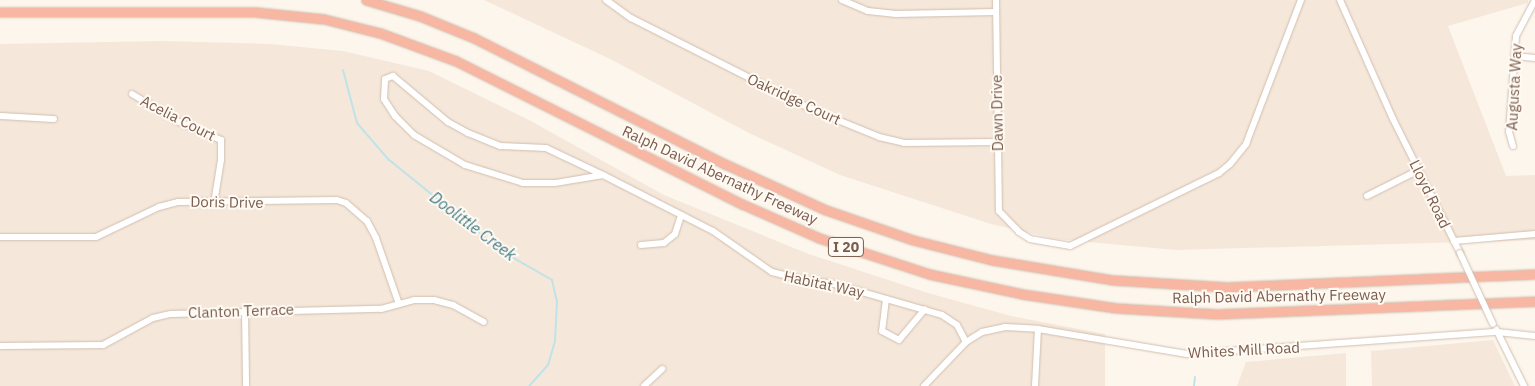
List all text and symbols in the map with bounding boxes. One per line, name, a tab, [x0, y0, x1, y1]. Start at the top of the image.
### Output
street label: Augusta Way	[1503, 43, 1525, 131]
street label: Oakridge Court	[744, 69, 844, 129]
street label: Dawn Drive	[987, 75, 1007, 151]
street label: Acelia Court	[137, 91, 219, 145]
street label: Ralph David Abernathy Freeway	[619, 122, 821, 228]
street label: Lloyd Road	[1406, 157, 1454, 231]
water label: Doolittle Creek	[426, 187, 520, 265]
street label: Doris Drive	[190, 192, 264, 212]
road number: I 20	[827, 236, 865, 258]
street label: Habitat Way	[782, 267, 866, 301]
street label: Ralph David Abernathy Freeway	[1172, 285, 1386, 307]
street label: Clanton Terrace	[188, 300, 294, 322]
street label: Whites Mill Road	[1188, 338, 1300, 362]

